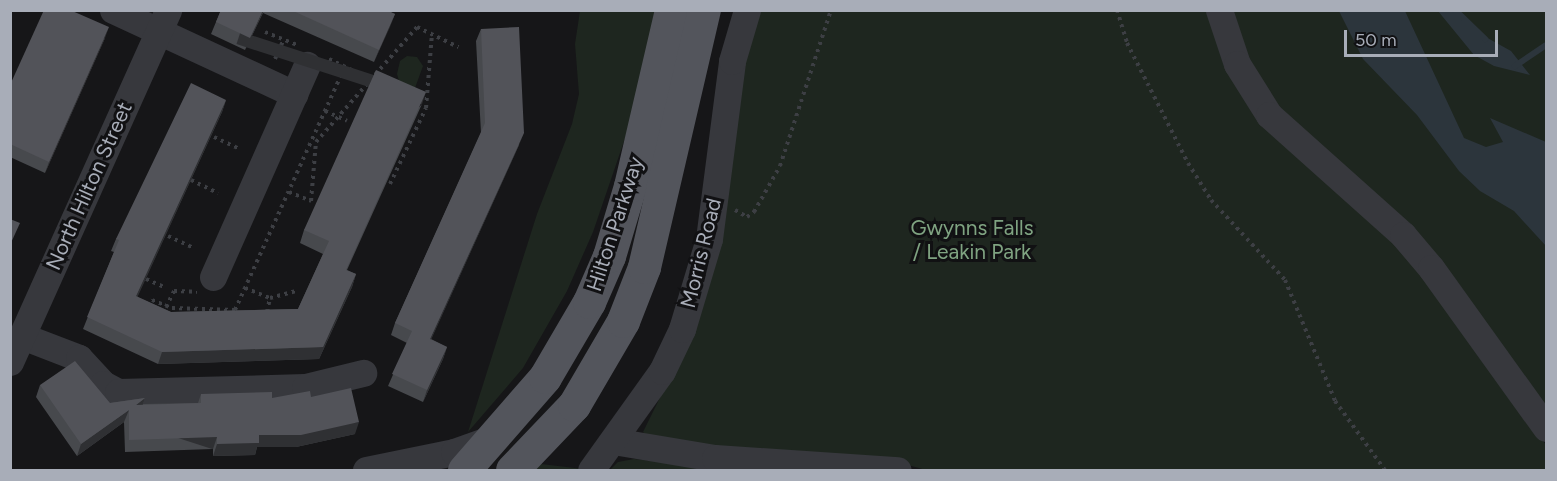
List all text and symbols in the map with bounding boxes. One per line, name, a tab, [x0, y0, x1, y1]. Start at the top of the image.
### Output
scale bar	[1347, 18, 1502, 56]
text: 50 m	[1355, 29, 1397, 51]
street label: North Hilton Street	[41, 98, 137, 274]
street label: Hilton Parkway	[581, 154, 649, 294]
street label: Morris Road	[675, 195, 727, 311]
park label: Gwynns Falls / Leakin Park	[911, 215, 1033, 265]

